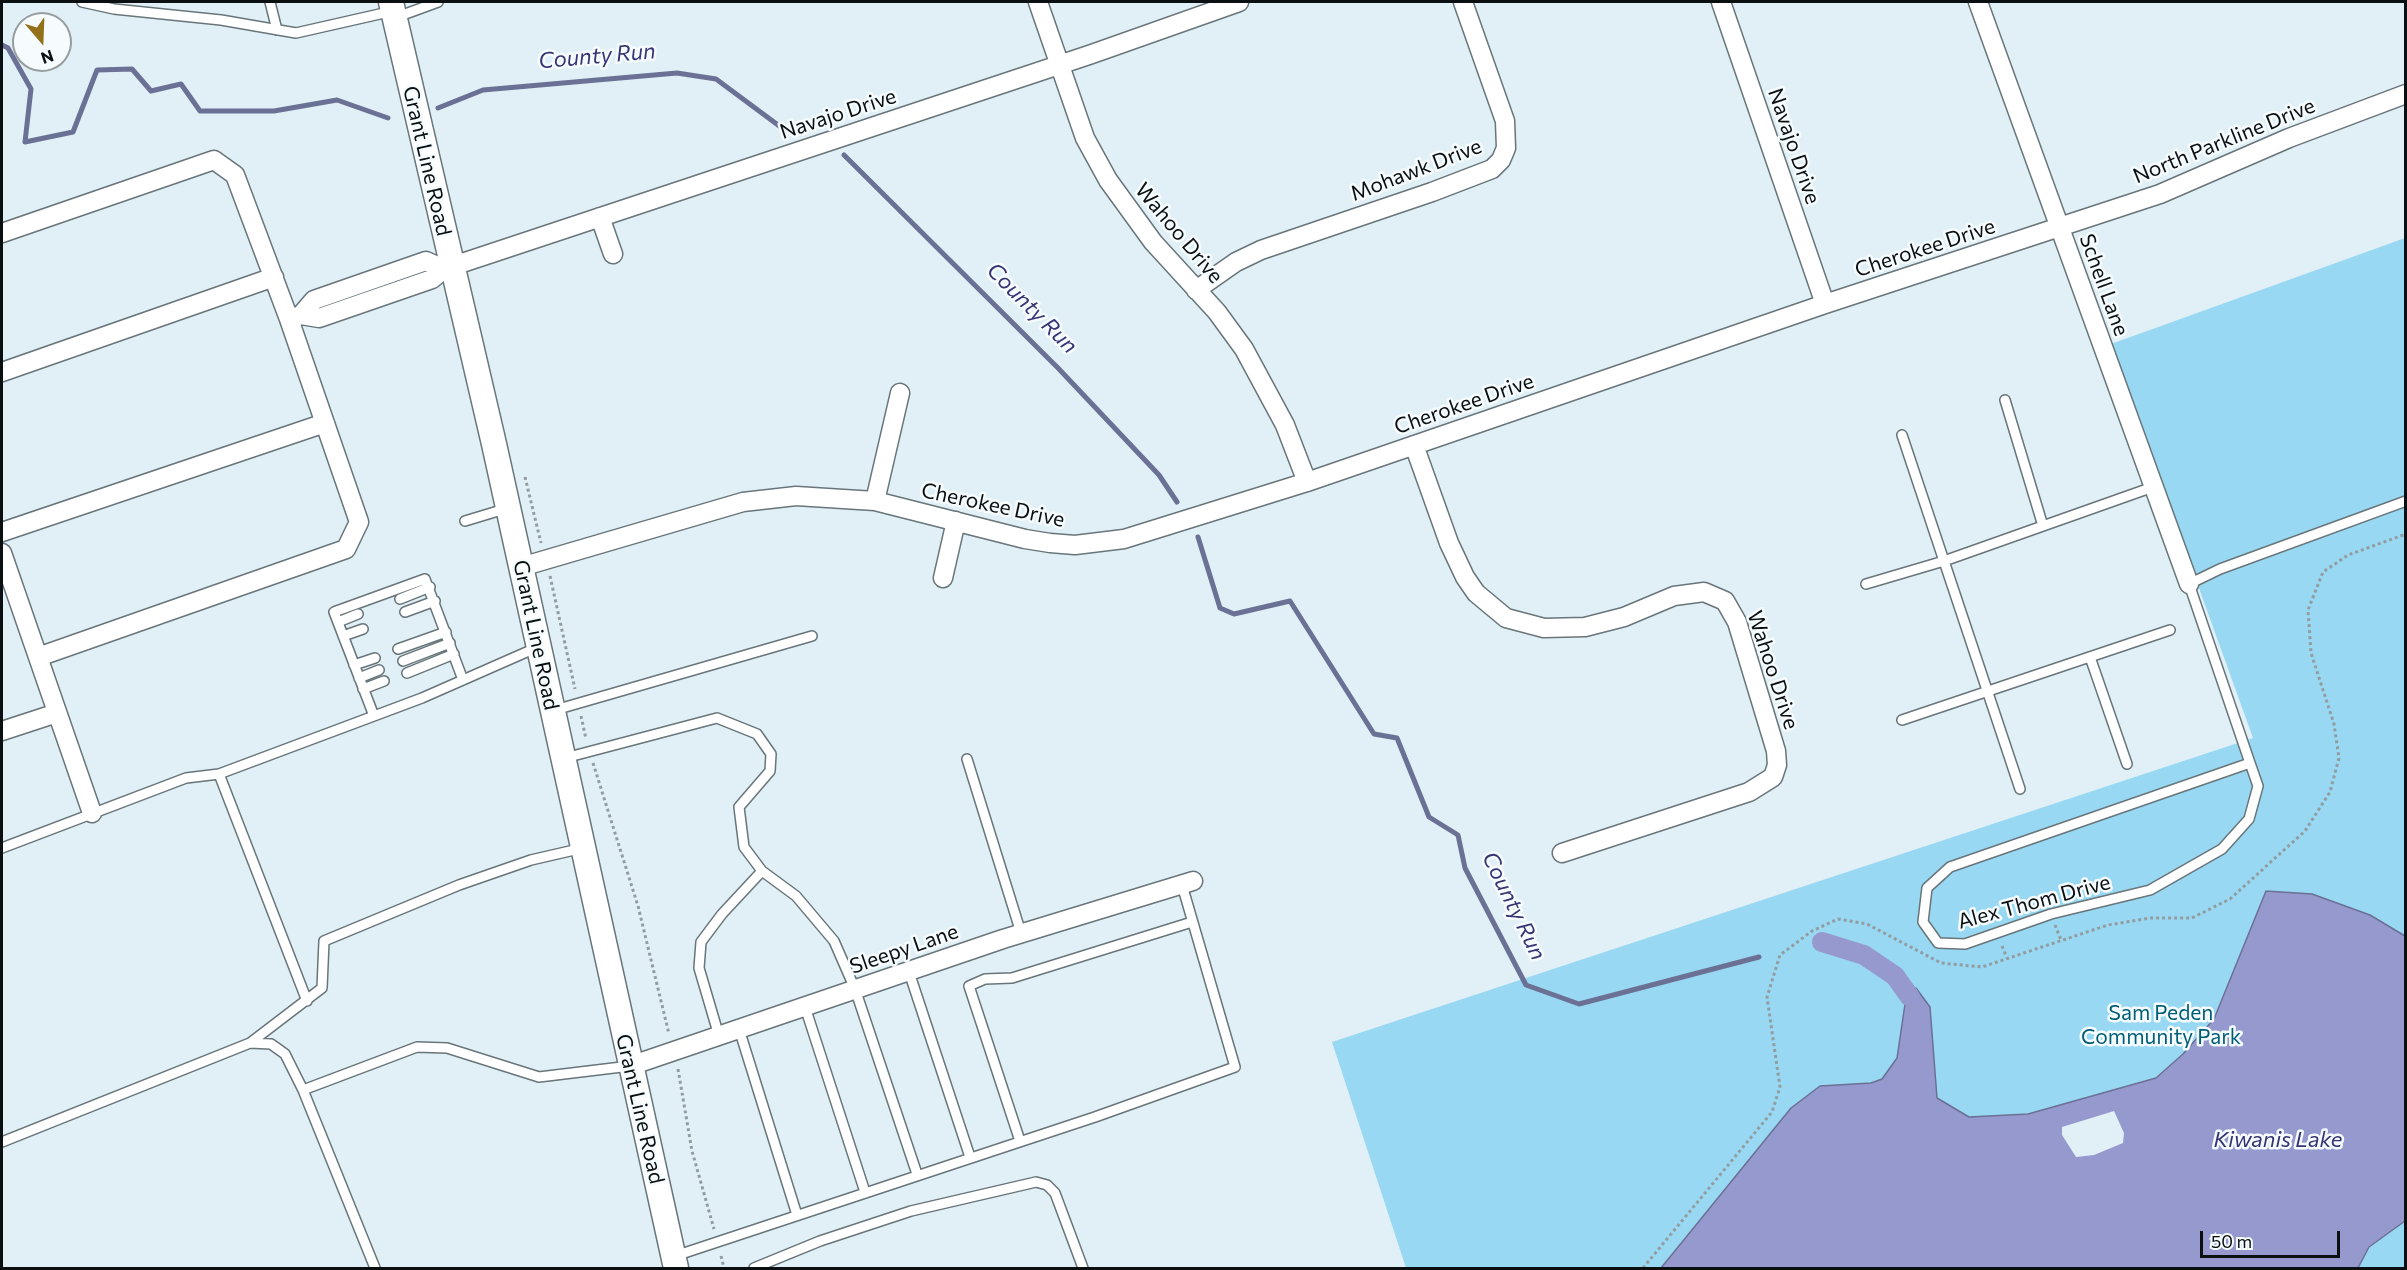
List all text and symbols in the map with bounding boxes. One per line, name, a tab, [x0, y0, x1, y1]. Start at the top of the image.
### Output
north arrow	[12, 12, 72, 72]
water label: County Run	[537, 38, 657, 74]
text: N	[39, 47, 56, 69]
street label: Navajo Drive	[777, 83, 899, 145]
street label: Grant Line Road	[398, 84, 456, 238]
street label: Navajo Drive	[1762, 85, 1826, 207]
street label: North Parkline Drive	[2129, 93, 2319, 189]
street label: Mohawk Drive	[1347, 133, 1485, 207]
street label: Wahoo Drive	[1130, 178, 1228, 288]
street label: Cherokee Drive	[1852, 213, 1998, 283]
street label: Schell Lane	[2074, 231, 2134, 339]
water label: County Run	[981, 257, 1083, 359]
street label: Cherokee Drive	[1391, 368, 1537, 440]
street label: Cherokee Drive	[919, 478, 1067, 532]
street label: Grant Line Road	[508, 558, 564, 712]
street label: Wahoo Drive	[1742, 608, 1804, 732]
water label: County Run	[1476, 848, 1552, 964]
street label: Alex Thom Drive	[1955, 869, 2113, 935]
street label: Sleepy Lane	[846, 919, 962, 979]
park label: Sam Peden Community Park	[2081, 1000, 2241, 1050]
street label: Grant Line Road	[611, 1032, 669, 1186]
water label: Kiwanis Lake	[2214, 1127, 2342, 1153]
scale bar	[2203, 1219, 2342, 1257]
text: 50 m	[2211, 1230, 2252, 1252]

